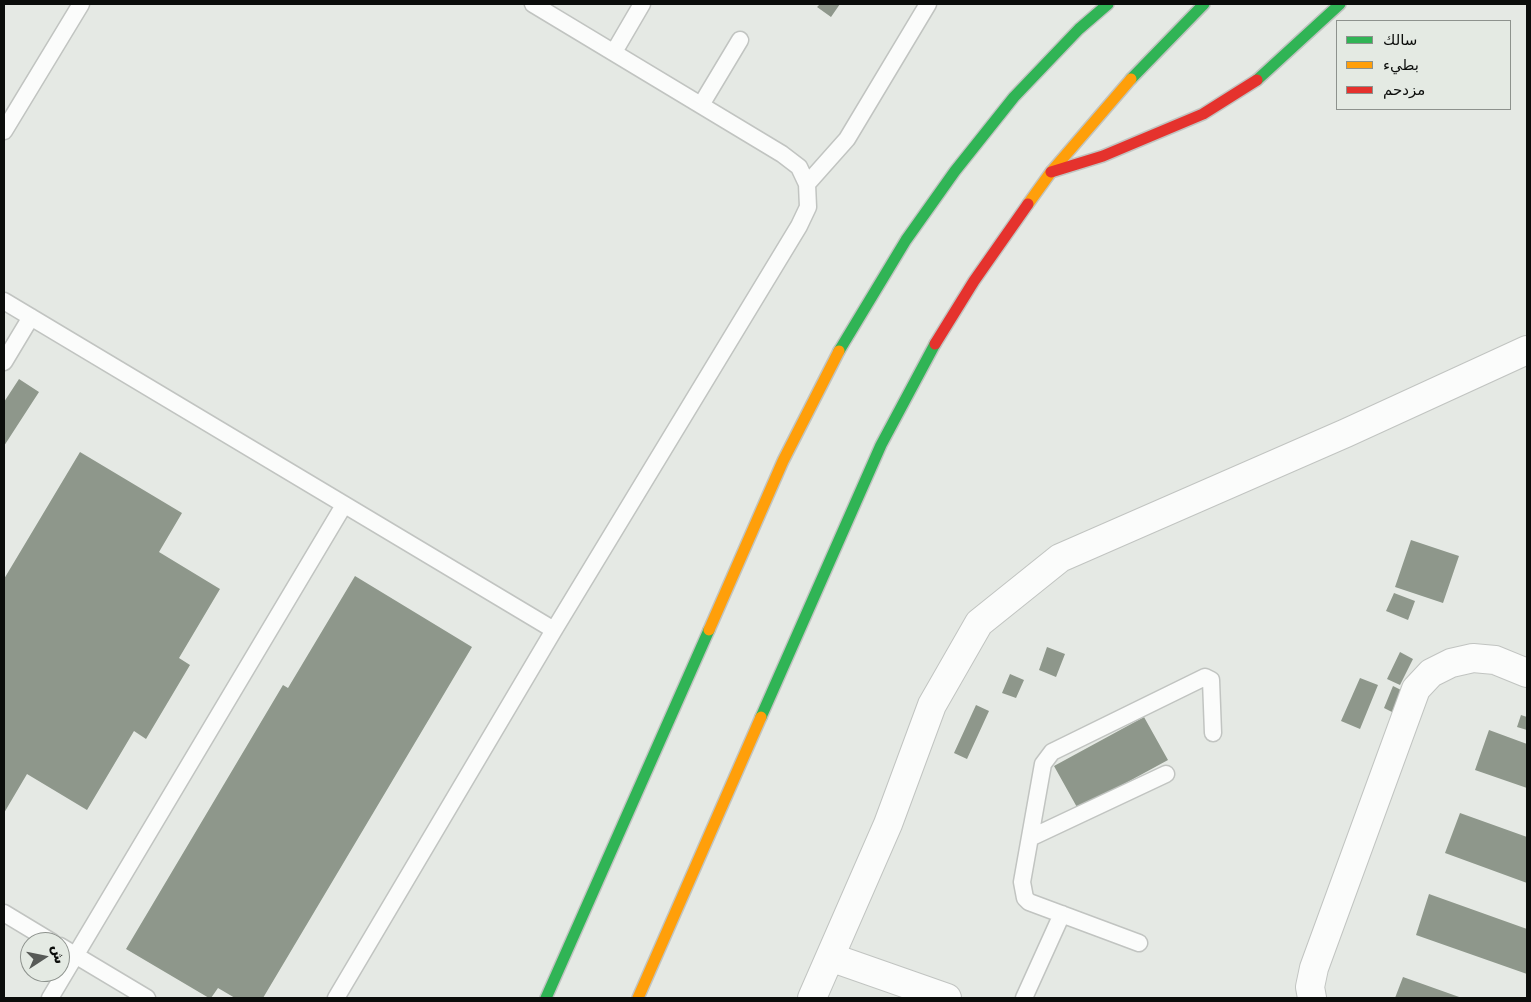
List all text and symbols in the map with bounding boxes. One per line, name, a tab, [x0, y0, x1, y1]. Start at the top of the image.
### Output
legend	[1336, 20, 1511, 110]
text: سالك	[1383, 31, 1417, 49]
text: بطيء	[1383, 56, 1419, 74]
text: مزدحم	[1383, 81, 1425, 99]
north arrow	[20, 932, 70, 982]
text: ش	[49, 943, 68, 965]

